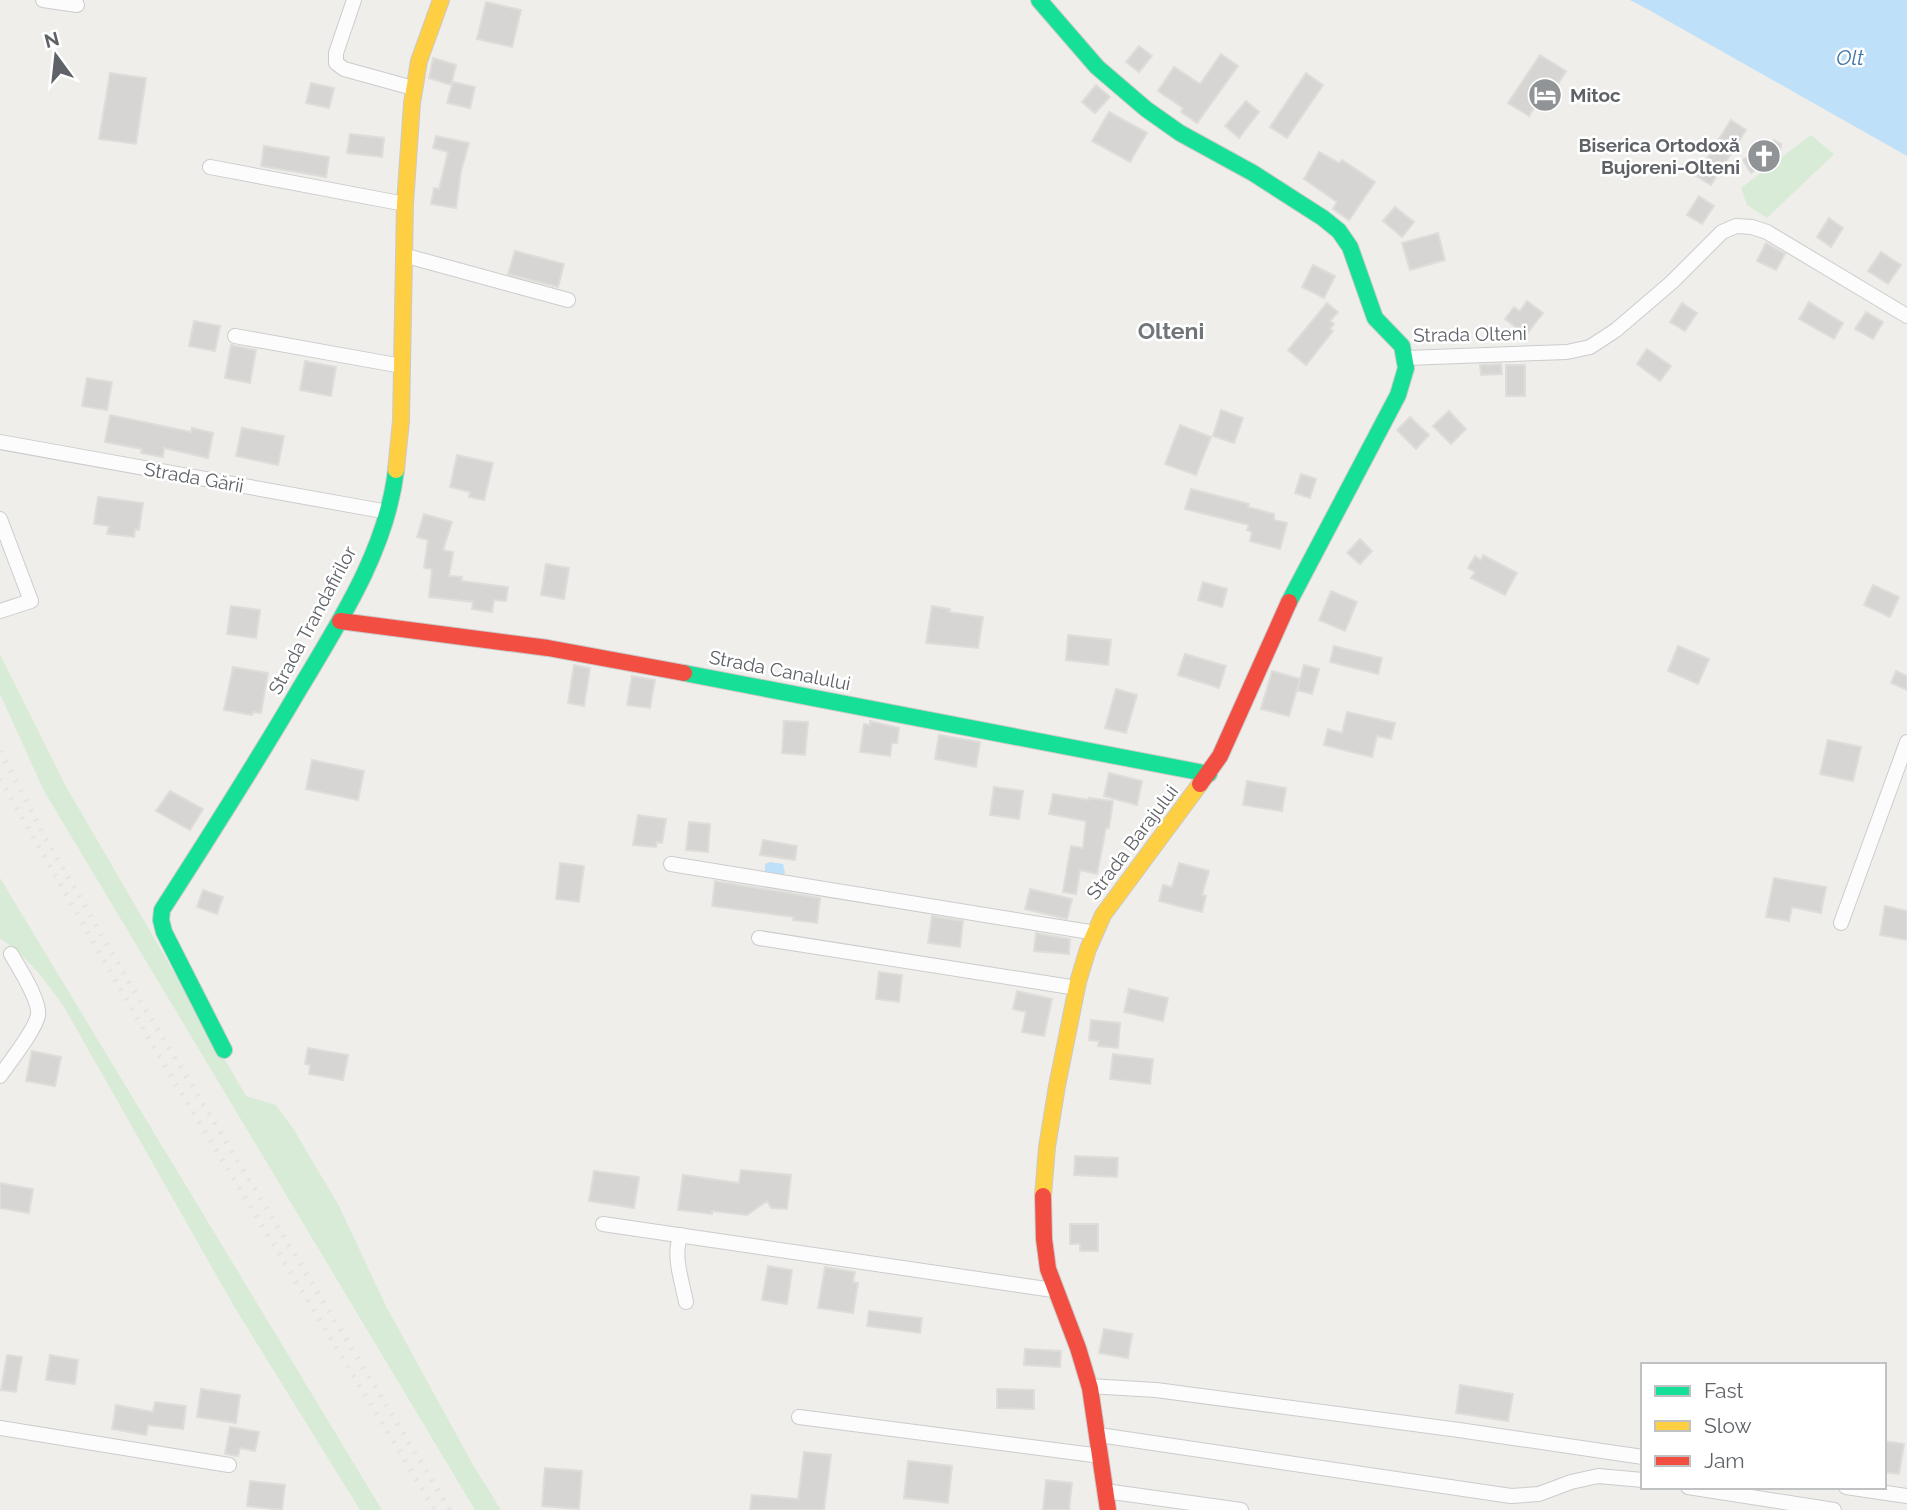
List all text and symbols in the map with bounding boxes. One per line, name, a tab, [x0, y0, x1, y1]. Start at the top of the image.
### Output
north arrow	[21, 21, 91, 91]
text: N	[42, 27, 61, 52]
water label: Olt	[1836, 45, 1864, 70]
hotel icon: Mitoc	[1526, 76, 1564, 114]
place label: Mitoc	[1570, 84, 1621, 106]
place label: Biserica Ortodoxă Bujoreni-Olteni	[1579, 134, 1740, 178]
church icon: Biserica Ortodoxă Bujoreni-Olteni	[1745, 137, 1783, 175]
district label: Olteni	[1138, 317, 1204, 344]
street label: Strada Olteni	[1413, 322, 1527, 346]
street label: Strada Gării	[143, 457, 245, 497]
street label: Strada Trandafirilor	[264, 542, 361, 698]
street label: Strada Canalului	[707, 646, 853, 694]
street label: Strada Barajului	[1082, 780, 1182, 904]
legend	[1641, 1363, 1886, 1489]
text: Fast	[1704, 1378, 1744, 1403]
text: Slow	[1704, 1413, 1752, 1438]
text: Jam	[1704, 1448, 1745, 1473]

